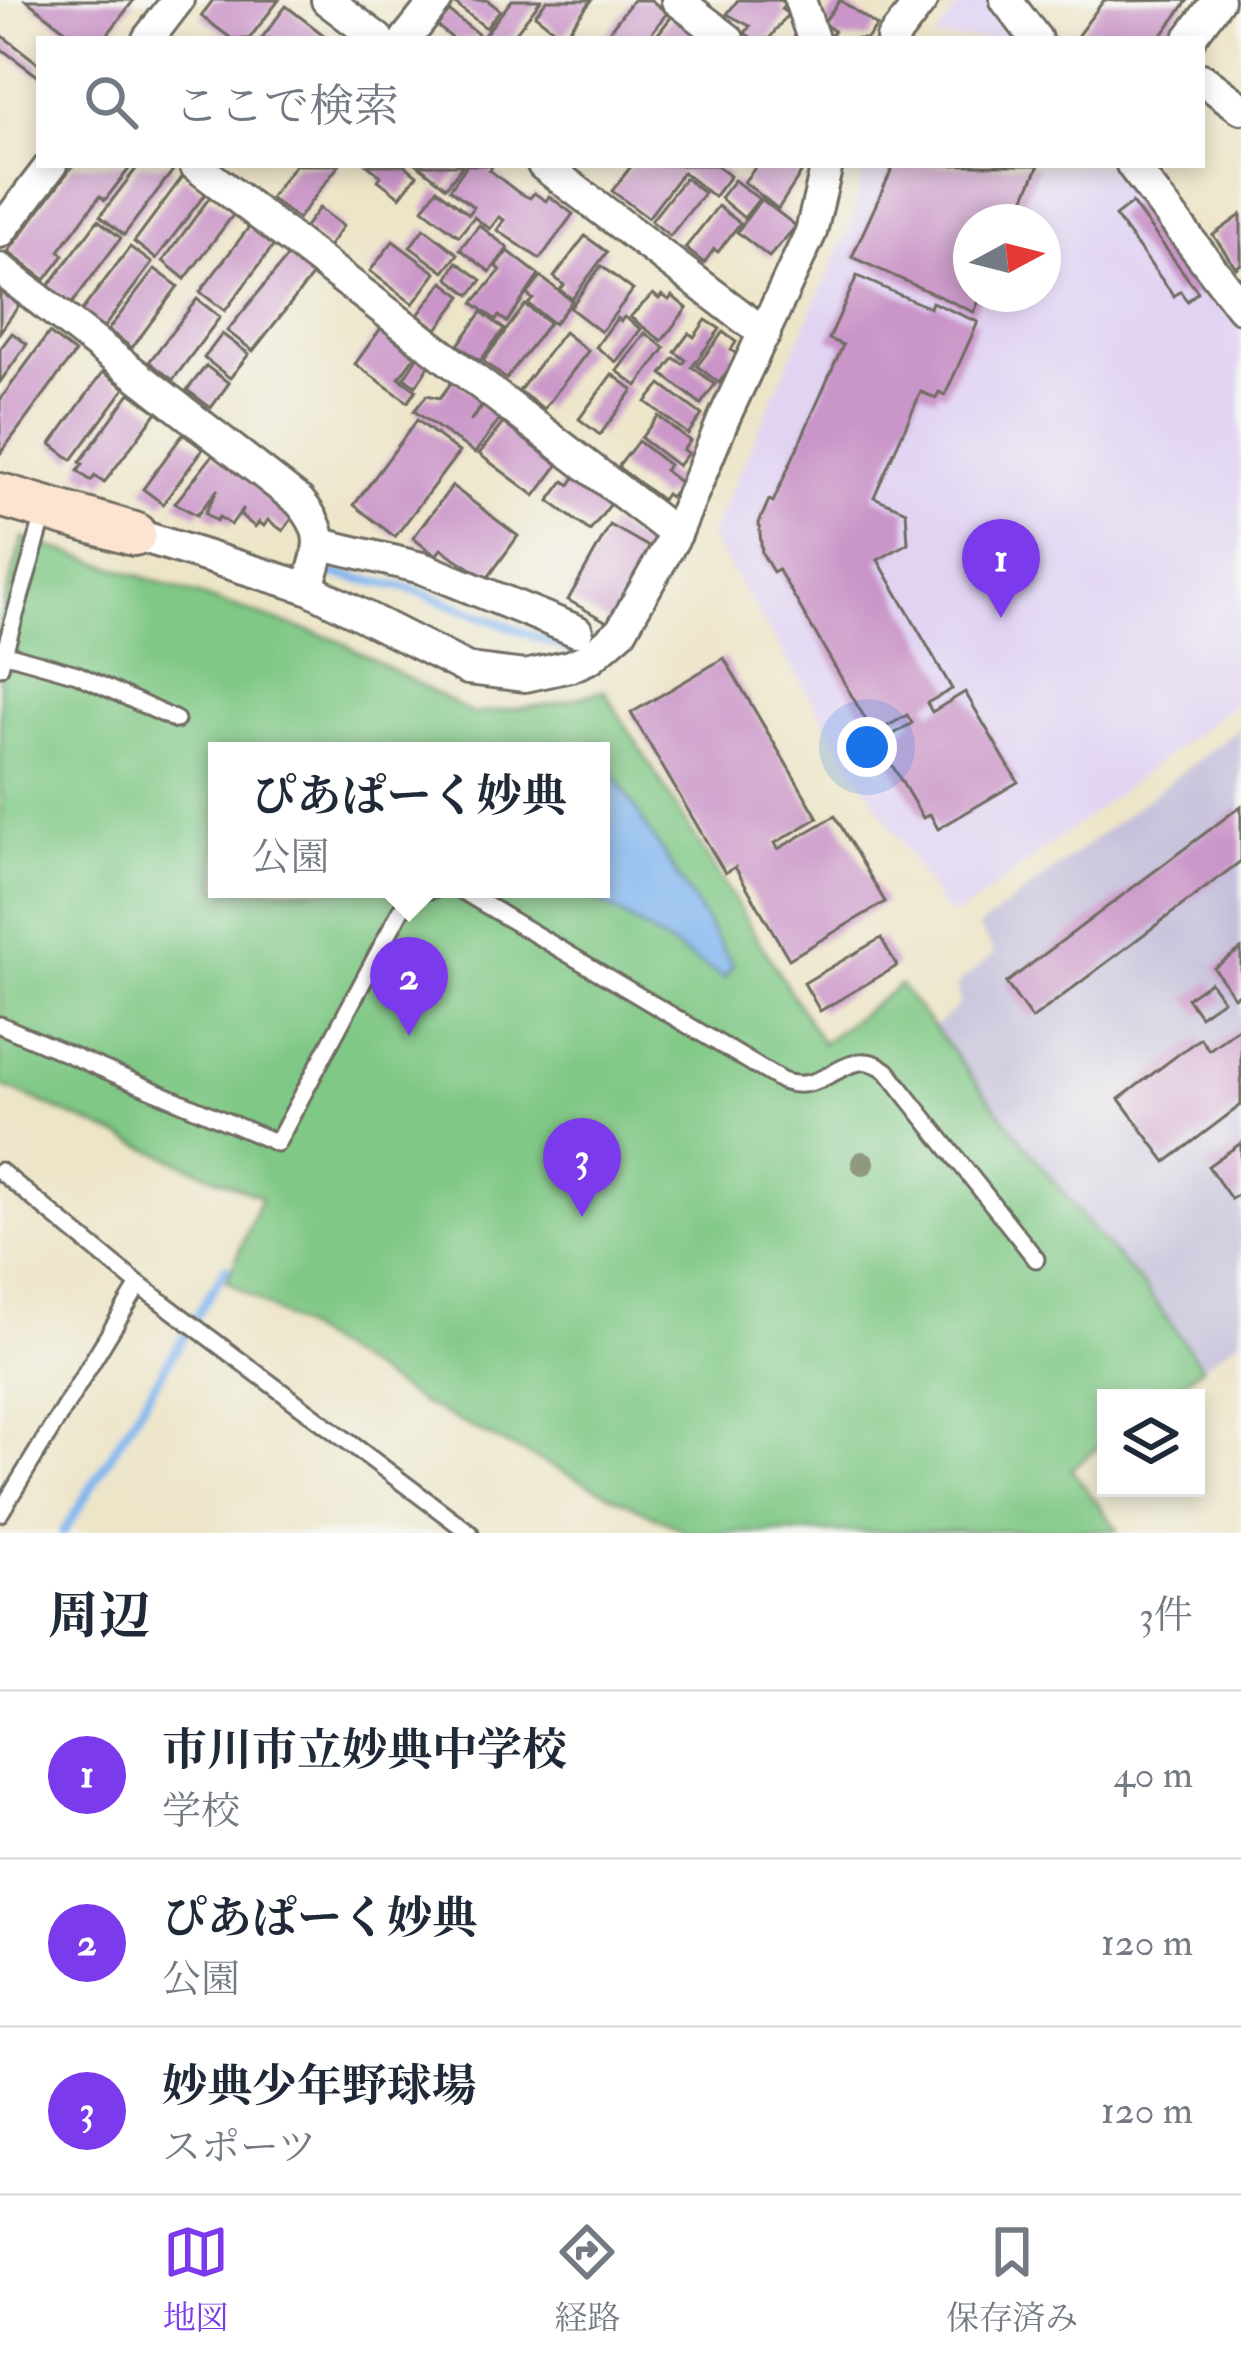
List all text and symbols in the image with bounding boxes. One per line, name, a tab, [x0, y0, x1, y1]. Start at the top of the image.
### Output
search box	[36, 36, 1205, 168]
icon: search	[78, 69, 144, 135]
text: ここで検索	[174, 79, 399, 135]
north arrow	[953, 204, 1061, 312]
pin: 1	[962, 519, 1040, 618]
your location	[837, 717, 897, 777]
popup	[208, 742, 610, 898]
text: ぴあぱーく妙典	[251, 769, 567, 825]
text: 公園	[251, 833, 330, 882]
pin: 2	[370, 937, 448, 1036]
pin: 3	[543, 1118, 621, 1217]
map controls	[1097, 1389, 1205, 1497]
button: layers	[1097, 1389, 1205, 1497]
text: 周辺	[48, 1585, 150, 1649]
text: 3件	[1139, 1591, 1193, 1640]
text: 市川市立妙典中学校	[162, 1723, 567, 1779]
text: 1	[80, 1750, 94, 1799]
text: 40 m	[1114, 1750, 1193, 1799]
text: 学校	[162, 1787, 240, 1836]
text: ぴあぱーく妙典	[162, 1891, 477, 1947]
text: 2	[77, 1918, 97, 1967]
text: 120 m	[1101, 1918, 1193, 1967]
text: 公園	[162, 1955, 240, 2004]
text: 妙典少年野球場	[162, 2059, 477, 2115]
text: 3	[80, 2086, 94, 2135]
text: 120 m	[1101, 2086, 1193, 2135]
text: スポーツ	[162, 2123, 316, 2172]
tab: 地図	[163, 2219, 229, 2339]
tab: 経路	[554, 2219, 620, 2339]
tab: 保存済み	[946, 2219, 1078, 2339]

